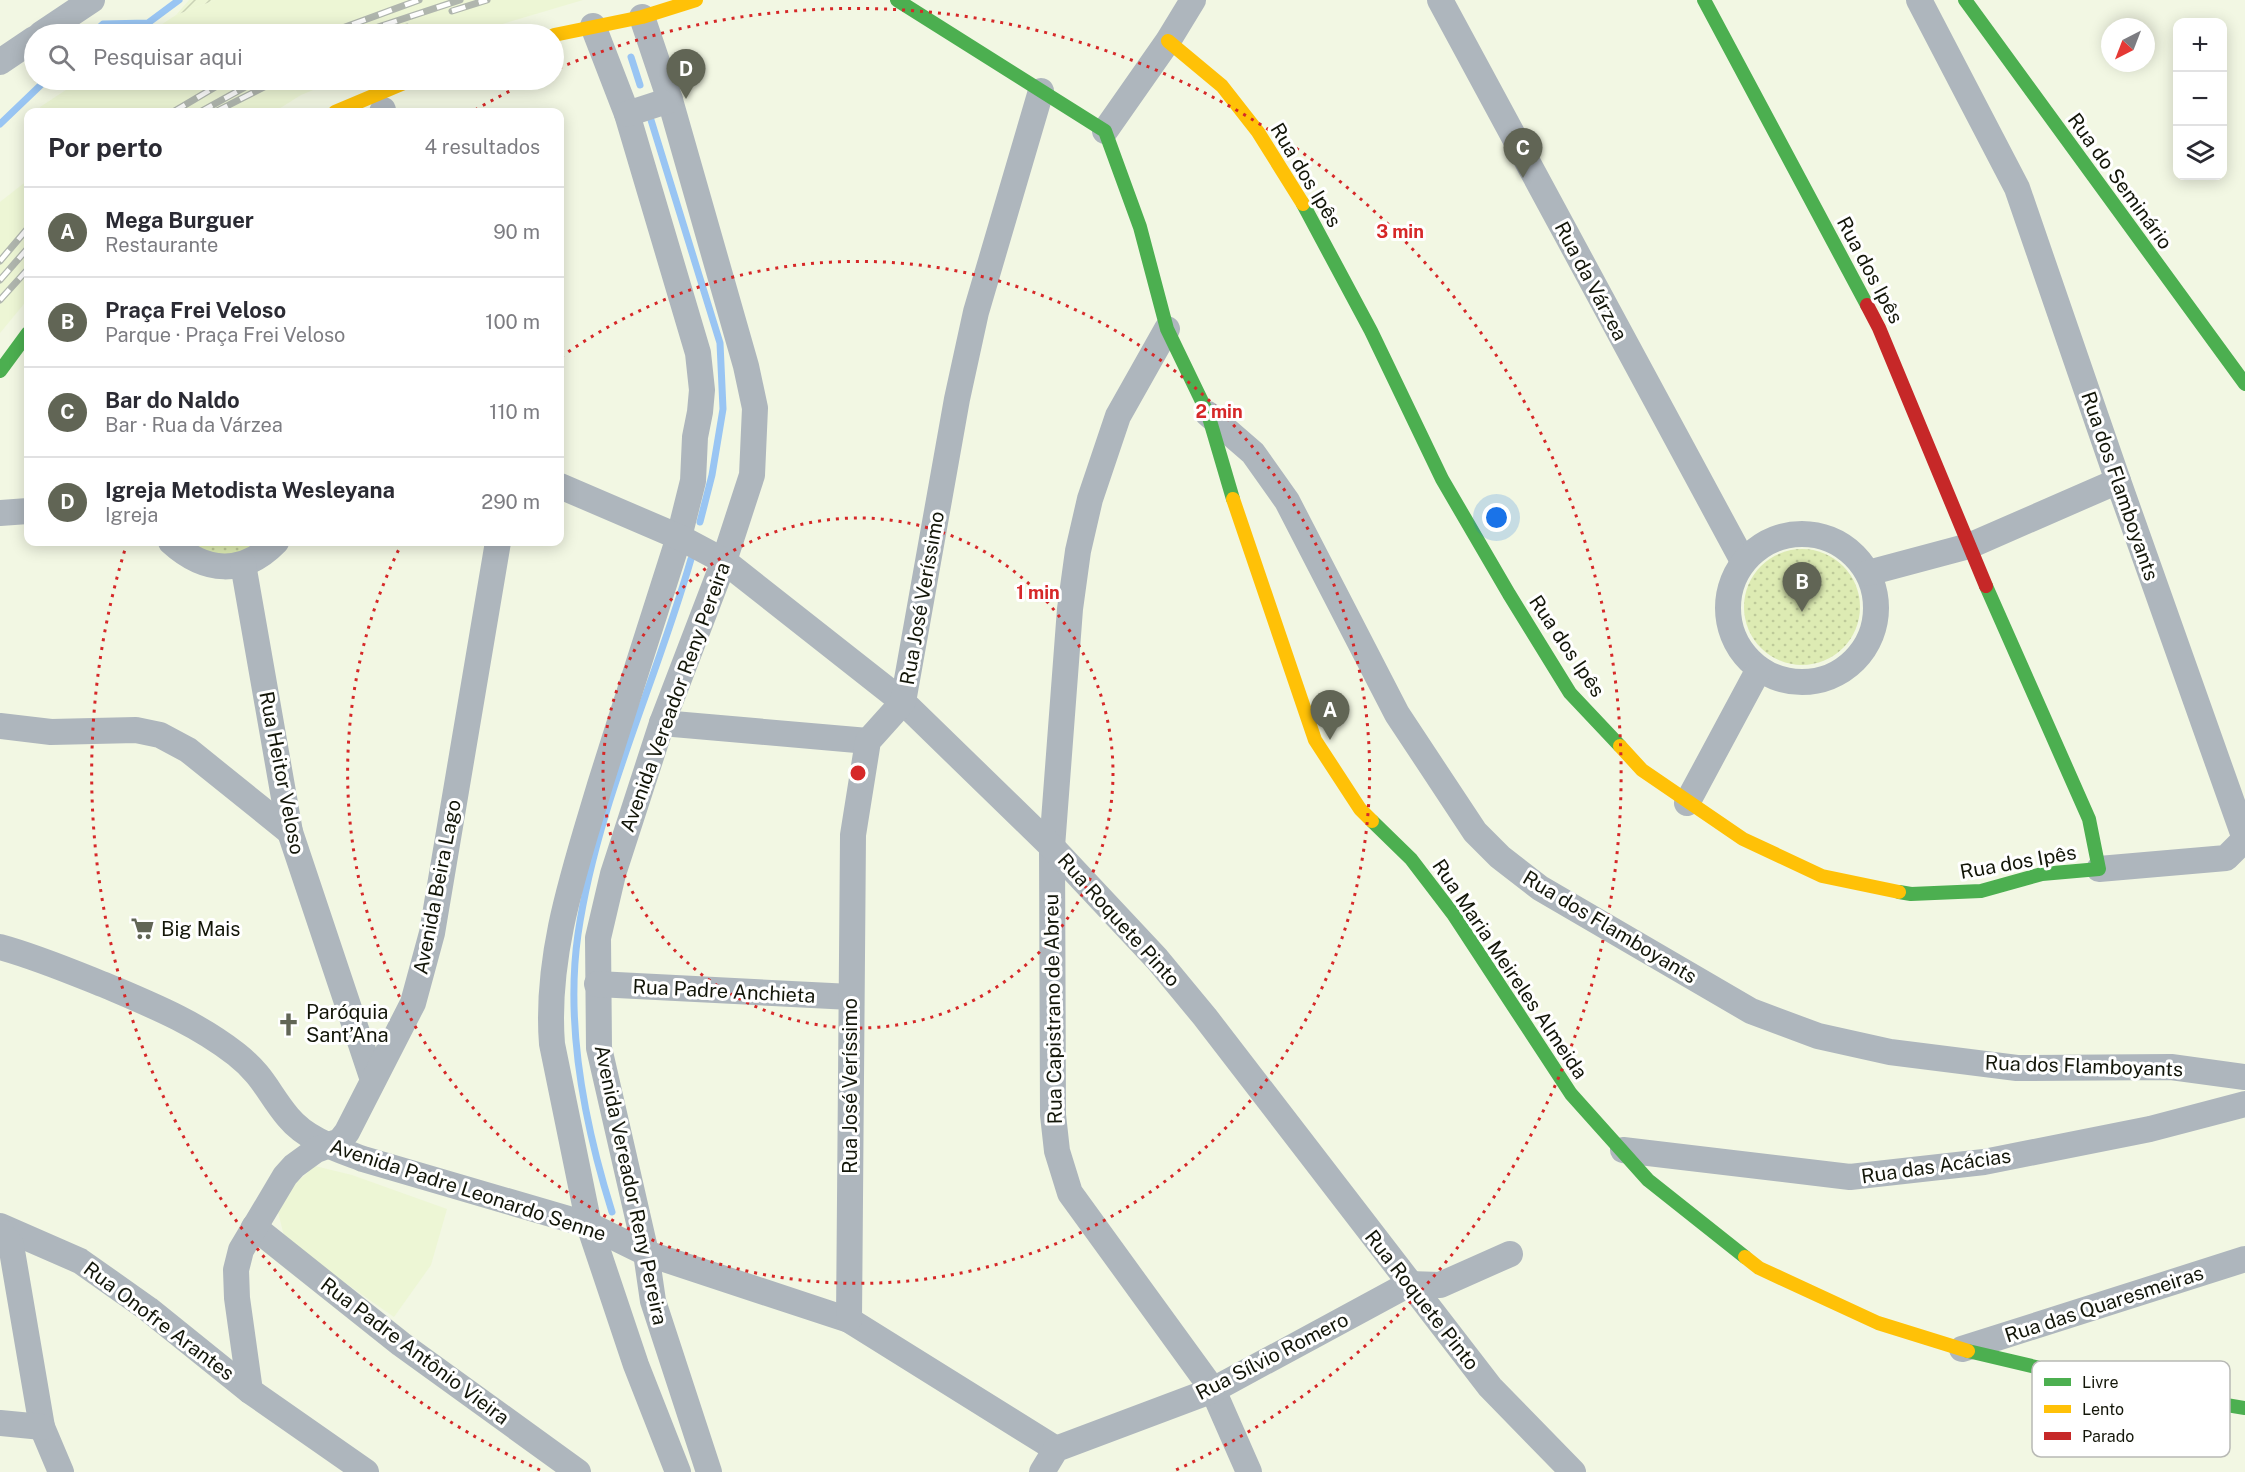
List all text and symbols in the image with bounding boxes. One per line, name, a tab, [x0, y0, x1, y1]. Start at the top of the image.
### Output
north arrow	[2101, 18, 2155, 72]
map controls	[2173, 18, 2227, 180]
button: +	[2173, 18, 2227, 72]
search box	[24, 24, 564, 90]
icon: search	[45, 41, 78, 74]
text: Pesquisar aqui	[93, 44, 243, 70]
pin: D	[666, 50, 706, 99]
button: −	[2173, 72, 2227, 126]
street label: Rua do Seminário	[2063, 108, 2177, 254]
street label: Rua dos Ipês	[1265, 118, 1347, 232]
button: layers	[2173, 126, 2227, 180]
pin: C	[1504, 128, 1543, 178]
text: Por perto	[48, 132, 163, 163]
text: 4 resultados	[424, 135, 540, 159]
text: Mega Burguer	[105, 207, 254, 233]
street label: Rua dos Ipês	[1832, 212, 1908, 328]
street label: Rua da Várzea	[1550, 217, 1632, 345]
text: A	[60, 220, 75, 244]
text: 90 m	[493, 220, 540, 244]
text: 3 min	[1376, 221, 1424, 242]
text: Restaurante	[105, 233, 218, 257]
text: Praça Frei Veloso	[105, 297, 286, 323]
text: B	[61, 310, 74, 334]
text: 100 m	[485, 310, 540, 334]
text: Parque · Praça Frei Veloso	[105, 323, 345, 347]
text: Bar do Naldo	[105, 387, 240, 413]
street label: Rua dos Flamboyants	[2076, 388, 2164, 584]
text: C	[60, 400, 75, 424]
text: 110 m	[489, 400, 540, 424]
text: 2 min	[1195, 401, 1243, 422]
text: Bar · Rua da Várzea	[105, 413, 283, 437]
text: Igreja Metodista Wesleyana	[105, 477, 395, 503]
text: D	[60, 490, 75, 514]
text: 290 m	[481, 490, 540, 514]
text: Igreja	[105, 503, 158, 527]
your location	[1482, 503, 1511, 532]
street label: Rua José Veríssimo	[895, 509, 949, 687]
street label: Avenida Vereador Reny Pereira	[615, 559, 735, 835]
pin: B	[1782, 562, 1822, 612]
text: 1 min	[1016, 582, 1060, 603]
street label: Rua dos Ipês	[1524, 591, 1610, 701]
street label: Rua Heitor Veloso	[254, 689, 310, 857]
pin: A	[1310, 690, 1350, 740]
centre of rings	[848, 763, 868, 783]
street label: Avenida Beira Lago	[408, 798, 466, 976]
street label: Rua dos Ipês	[1958, 840, 2078, 884]
street label: Rua Roquete Pinto	[1053, 848, 1185, 992]
street label: Rua Maria Meireles Almeida	[1427, 855, 1593, 1083]
street label: Rua dos Flamboyants	[1519, 866, 1701, 988]
street label: Rua Capistrano de Abreu	[1039, 893, 1067, 1125]
supermarket icon: Big Mais	[130, 916, 156, 942]
place label: Big Mais	[161, 917, 240, 941]
street label: Rua Padre Anchieta	[632, 974, 816, 1008]
street label: Rua José Veríssimo	[838, 998, 862, 1174]
place label: Paróquia Sant’Ana	[306, 1000, 389, 1047]
church icon: Paróquia Sant’Ana	[275, 1011, 301, 1037]
street label: Avenida Vereador Reny Pereira	[590, 1043, 672, 1327]
street label: Rua dos Flamboyants	[1984, 1051, 2184, 1081]
street label: Avenida Padre Leonardo Senne	[327, 1134, 609, 1246]
street label: Rua das Acácias	[1860, 1144, 2012, 1188]
street label: Rua Roquete Pinto	[1360, 1225, 1484, 1375]
street label: Rua Onofre Arantes	[79, 1257, 239, 1385]
street label: Rua das Quaresmeiras	[2002, 1261, 2206, 1347]
street label: Rua Padre Antônio Vieira	[316, 1272, 514, 1430]
street label: Rua Sílvio Romero	[1192, 1307, 1352, 1405]
legend	[2032, 1361, 2230, 1457]
text: Livre	[2082, 1373, 2118, 1392]
text: Lento	[2082, 1400, 2124, 1419]
text: Parado	[2082, 1427, 2134, 1446]

